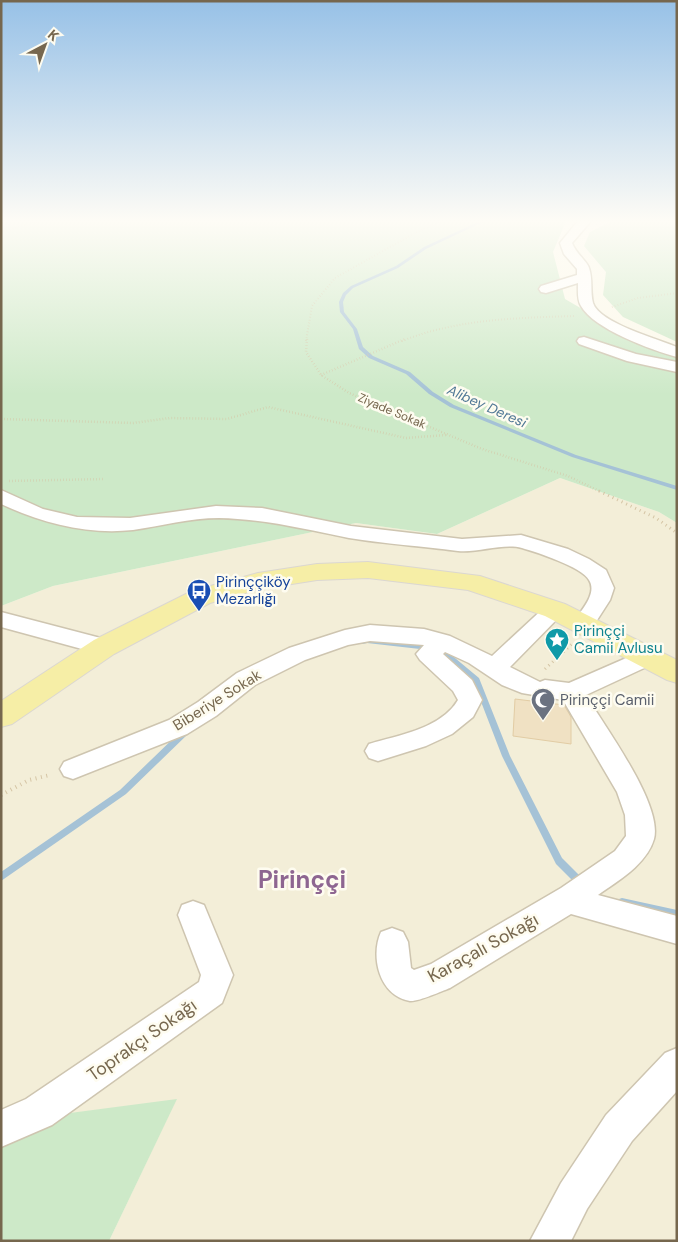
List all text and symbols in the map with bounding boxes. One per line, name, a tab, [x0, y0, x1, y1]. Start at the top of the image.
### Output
north arrow	[20, 20, 70, 70]
text: K	[44, 25, 63, 45]
water label: Alibey Deresi	[444, 380, 530, 432]
street label: Ziyade Sokak	[356, 389, 428, 433]
place label: Pirinççiköy Mezarlığı	[216, 572, 291, 609]
bus stop icon: Pirinççiköy Mezarlığı	[186, 578, 212, 612]
place label: Pirinççi Camii Avlusu	[574, 621, 663, 658]
place icon: Pirinççi Camii Avlusu	[544, 627, 570, 661]
street label: Biberiye Sokak	[169, 665, 265, 735]
mosque icon: Pirinççi Camii	[530, 687, 556, 721]
place label: Pirinççi Camii	[560, 690, 654, 710]
district label: Pirinççi	[258, 864, 346, 895]
street label: Karaçalı Sokağı	[423, 908, 543, 988]
street label: Toprakçı Sokağı	[83, 993, 201, 1087]

